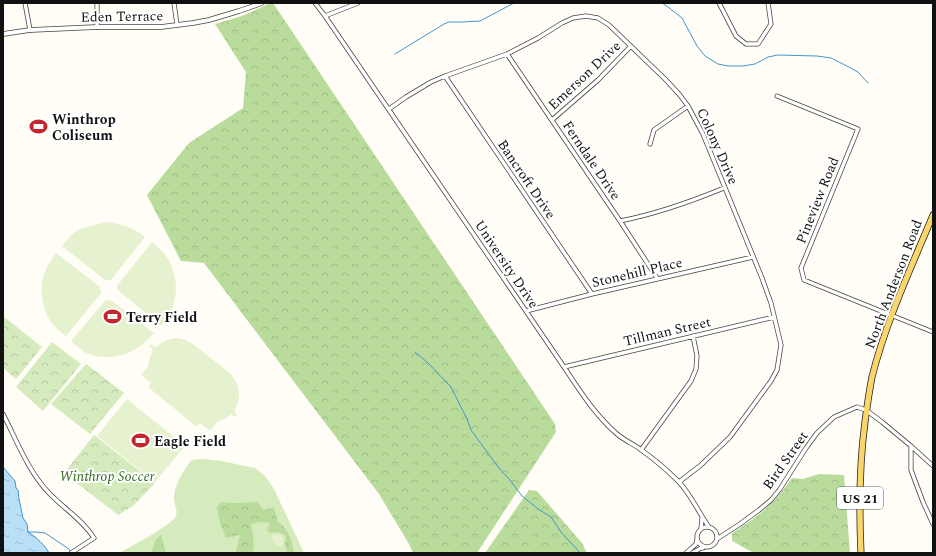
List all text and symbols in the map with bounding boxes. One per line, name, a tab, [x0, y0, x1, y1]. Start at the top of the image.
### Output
street label: Eden Terrace	[81, 5, 164, 28]
street label: Emerson Drive	[543, 36, 626, 115]
street label: Colony Drive	[691, 105, 744, 188]
place label: Winthrop Coliseum	[52, 109, 116, 146]
street label: Ferndale Drive	[557, 116, 626, 204]
sports icon: Winthrop Coliseum	[29, 117, 49, 137]
street label: Bancroft Drive	[492, 135, 561, 223]
street label: Pineview Road	[791, 154, 844, 247]
street label: University Drive	[469, 216, 544, 313]
street label: North Anderson Road	[859, 217, 928, 352]
street label: Stonehill Place	[590, 252, 685, 293]
sports icon: Terry Field	[103, 307, 123, 327]
place label: Terry Field	[126, 307, 197, 328]
street label: Tillman Street	[621, 311, 713, 352]
street label: Bird Street	[758, 427, 813, 494]
sports icon: Eagle Field	[131, 431, 151, 451]
place label: Eagle Field	[154, 431, 226, 452]
park label: Winthrop Soccer	[59, 466, 155, 487]
road number: US 21	[837, 487, 883, 509]

